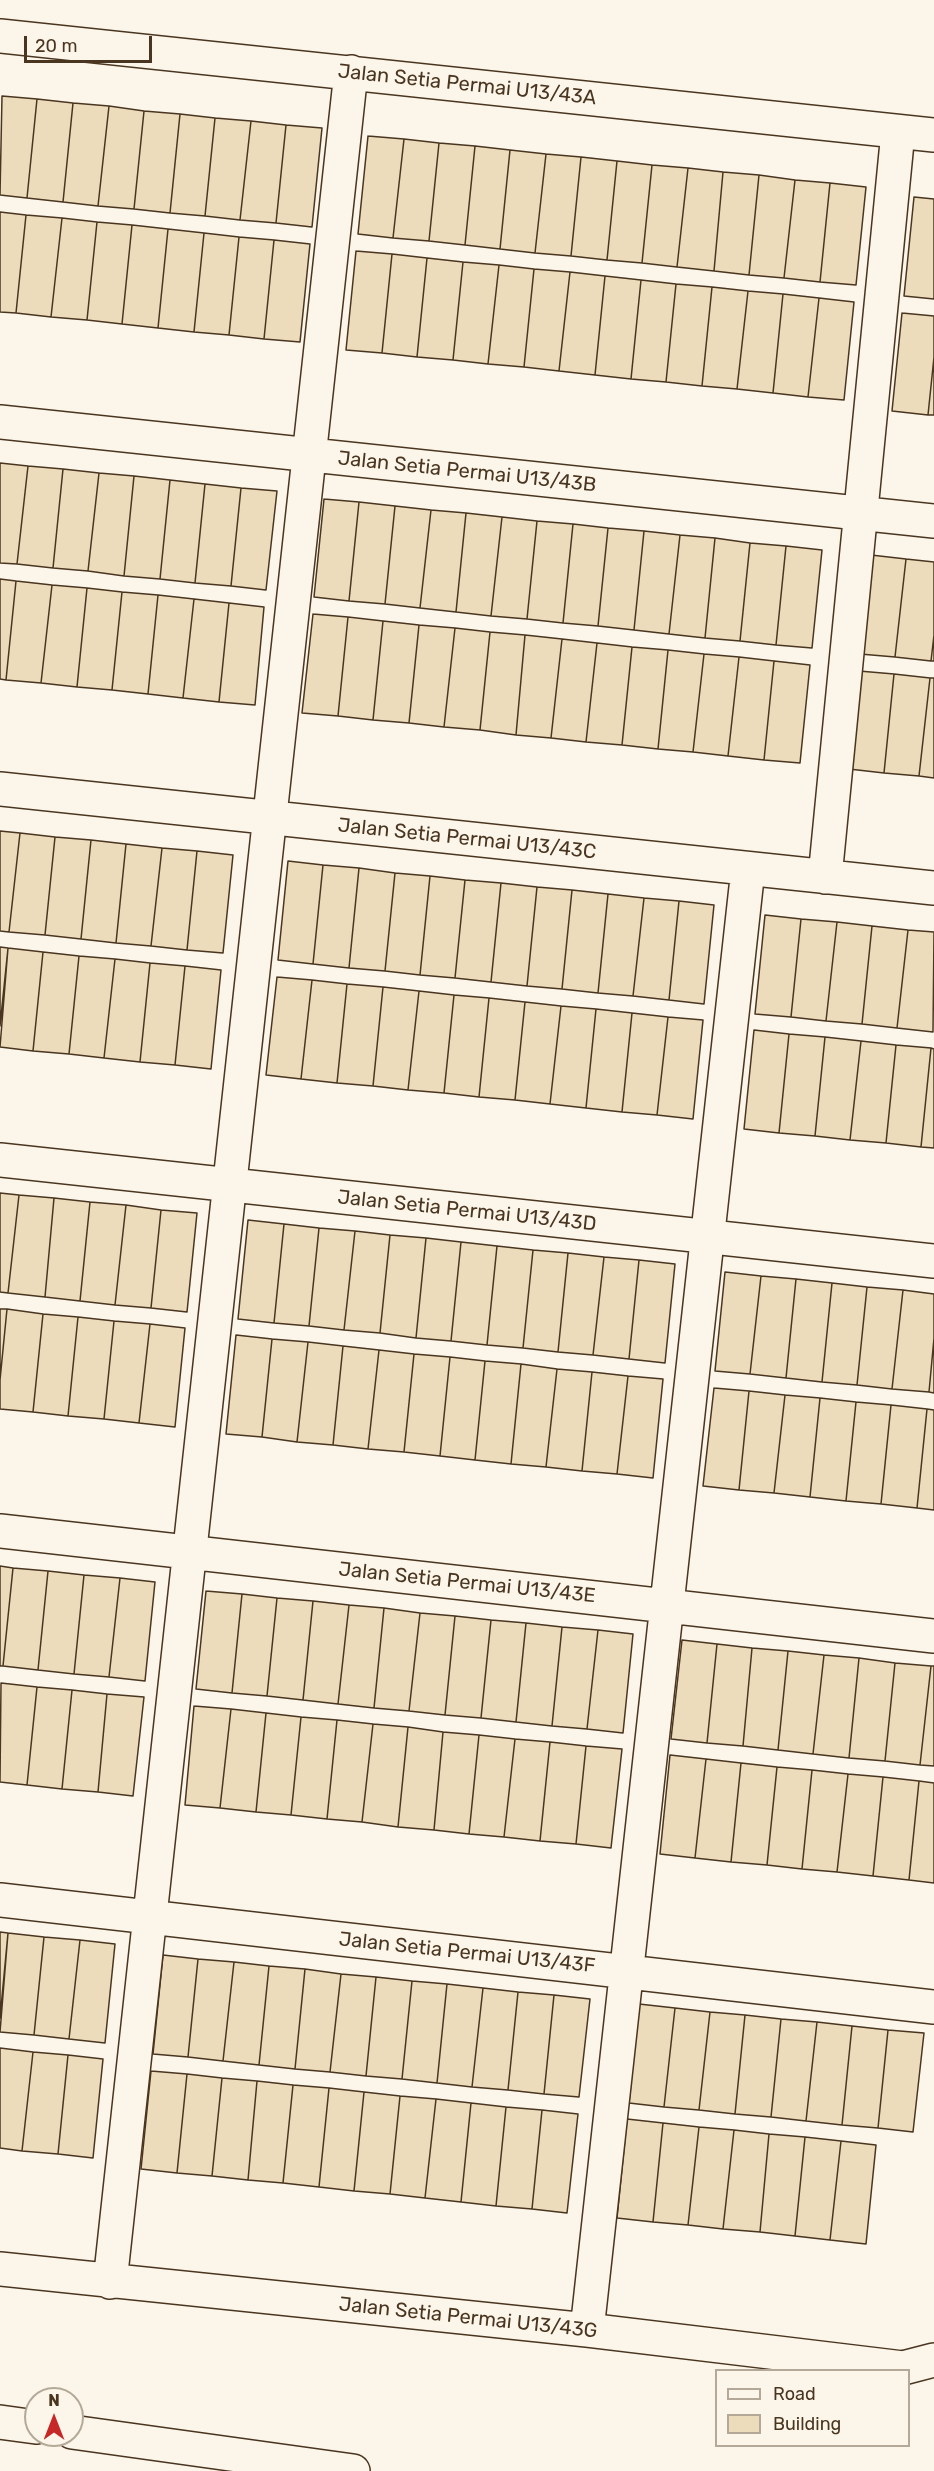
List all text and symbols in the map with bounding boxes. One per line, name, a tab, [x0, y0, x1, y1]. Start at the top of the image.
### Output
scale bar	[27, 24, 154, 62]
text: 20 m	[35, 35, 77, 57]
street label: Jalan Setia Permai U13/43A	[337, 59, 597, 111]
street label: Jalan Setia Permai U13/43B	[337, 446, 597, 498]
street label: Jalan Setia Permai U13/43C	[337, 813, 597, 865]
street label: Jalan Setia Permai U13/43D	[336, 1185, 598, 1237]
street label: Jalan Setia Permai U13/43E	[337, 1558, 597, 1608]
street label: Jalan Setia Permai U13/43F	[337, 1928, 597, 1978]
street label: Jalan Setia Permai U13/43G	[338, 2292, 598, 2344]
legend	[715, 2369, 910, 2447]
text: Road	[773, 2383, 816, 2405]
north arrow	[24, 2387, 84, 2447]
text: N	[48, 2391, 60, 2410]
text: Building	[773, 2413, 841, 2435]

